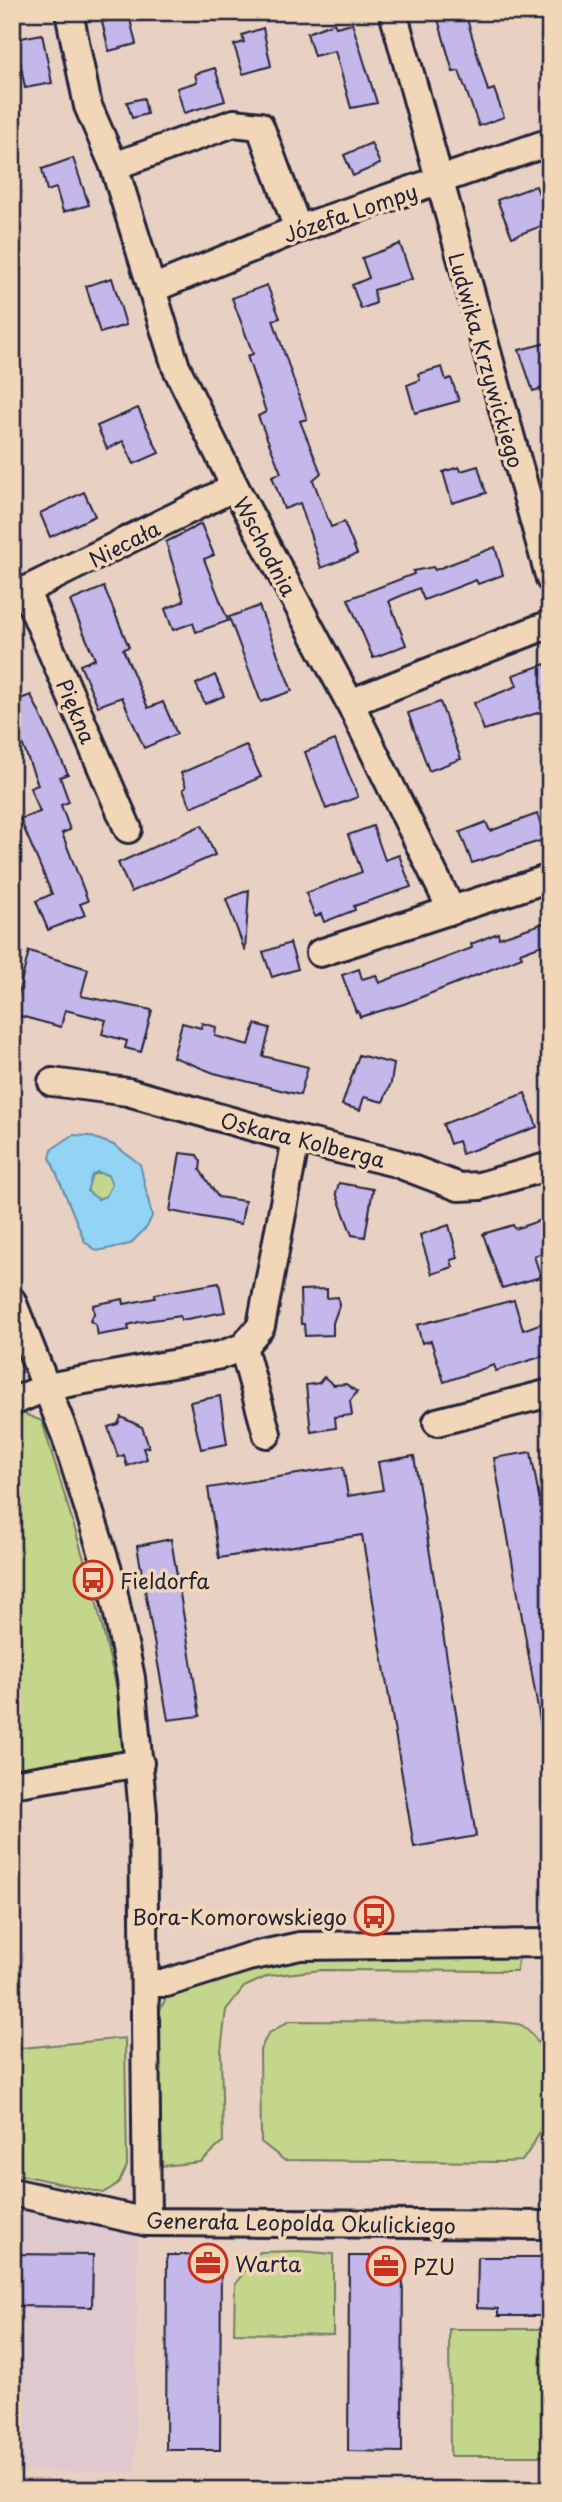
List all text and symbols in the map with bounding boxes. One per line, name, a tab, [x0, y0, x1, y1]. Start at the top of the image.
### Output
street label: Józefa Lompy	[279, 174, 421, 250]
street label: Ludwika Krzywickiego	[441, 249, 533, 471]
street label: Wschodnia	[226, 490, 306, 602]
street label: Niecała	[83, 511, 166, 575]
street label: Piękna	[49, 674, 105, 748]
street label: Oskara Kolberga	[217, 1103, 389, 1175]
bus stop icon: Fieldorfa	[72, 1559, 114, 1601]
place label: Fieldorfa	[120, 1564, 210, 1596]
bus stop icon: Bora-Komorowskiego	[353, 1895, 395, 1937]
place label: Bora-Komorowskiego	[132, 1900, 347, 1932]
street label: Generała Leopolda Okulickiego	[146, 2203, 456, 2241]
office icon: Warta	[187, 2242, 229, 2284]
office icon: PZU	[365, 2245, 407, 2287]
place label: Warta	[235, 2247, 302, 2279]
place label: PZU	[413, 2250, 455, 2282]

